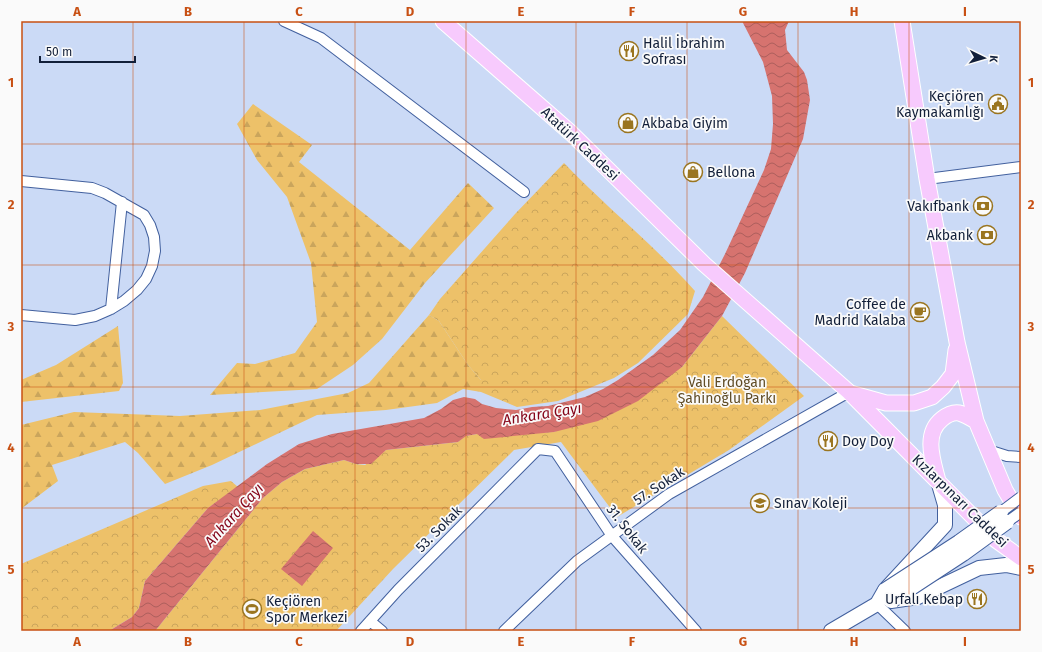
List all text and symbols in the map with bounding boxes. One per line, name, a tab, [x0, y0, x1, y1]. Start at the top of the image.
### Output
text: A	[72, 4, 81, 19]
text: B	[184, 4, 192, 19]
text: C	[295, 4, 303, 19]
text: D	[406, 4, 415, 19]
text: E	[518, 4, 525, 19]
text: F	[629, 4, 636, 19]
text: G	[739, 4, 747, 19]
text: H	[850, 4, 858, 19]
text: I	[963, 4, 967, 19]
place label: Halil İbrahim Sofrası	[643, 34, 725, 68]
scale bar	[40, 38, 135, 64]
north arrow	[964, 38, 1004, 78]
restaurant icon: Halil İbrahim Sofrası	[618, 40, 640, 62]
text: 50 m	[46, 45, 72, 59]
text: K	[987, 55, 1000, 64]
text: 1	[8, 75, 14, 90]
text: 1	[1028, 75, 1034, 90]
place label: Keçiören Kaymakamlığı	[896, 88, 984, 121]
public building icon: Keçiören Kaymakamlığı	[987, 93, 1009, 115]
street label: Atatürk Caddesi	[538, 104, 622, 184]
shop icon: Akbaba Giyim	[617, 112, 639, 134]
place label: Akbaba Giyim	[642, 115, 728, 132]
shop icon: Bellona	[682, 161, 704, 183]
place label: Bellona	[707, 164, 755, 181]
bank icon: Vakıfbank	[972, 195, 994, 217]
text: 2	[8, 197, 15, 212]
text: 2	[1028, 197, 1035, 212]
place label: Vakıfbank	[907, 198, 970, 215]
bank icon: Akbank	[976, 224, 998, 246]
place label: Akbank	[927, 227, 974, 244]
place label: Coffee de Madrid Kalaba	[815, 296, 906, 329]
cafe icon: Coffee de Madrid Kalaba	[909, 301, 931, 323]
text: 3	[7, 319, 15, 334]
text: 3	[1027, 319, 1035, 334]
park label: Vali Erdoğan Şahinoğlu Parkı	[678, 374, 776, 407]
water label: Ankara Çayı	[500, 399, 583, 429]
restaurant icon: Doy Doy	[817, 430, 839, 452]
place label: Doy Doy	[842, 433, 894, 450]
text: 4	[7, 440, 15, 455]
text: 4	[1027, 440, 1035, 455]
street label: Kızlarpınarı Caddesi	[909, 451, 1011, 551]
street label: 57. Sokak	[630, 463, 688, 509]
water label: Ankara Çayı	[200, 479, 267, 551]
school or university icon: Sınav Koleji	[749, 492, 771, 514]
place label: Sınav Koleji	[774, 495, 848, 512]
street label: 31. Sokak	[603, 501, 652, 557]
street label: 53. Sokak	[412, 502, 466, 556]
text: 5	[8, 562, 15, 577]
text: 5	[1028, 562, 1035, 577]
restaurant icon: Urfalı Kebap	[966, 588, 988, 610]
place label: Urfalı Kebap	[885, 591, 963, 608]
place label: Keçiören Spor Merkezi	[266, 593, 348, 626]
sports icon: Keçiören Spor Merkezi	[241, 598, 263, 620]
text: A	[72, 634, 81, 649]
text: B	[184, 634, 192, 649]
text: C	[295, 634, 303, 649]
text: D	[406, 634, 415, 649]
text: E	[518, 634, 525, 649]
text: F	[629, 634, 636, 649]
text: G	[739, 634, 747, 649]
text: H	[850, 634, 858, 649]
text: I	[963, 634, 967, 649]

